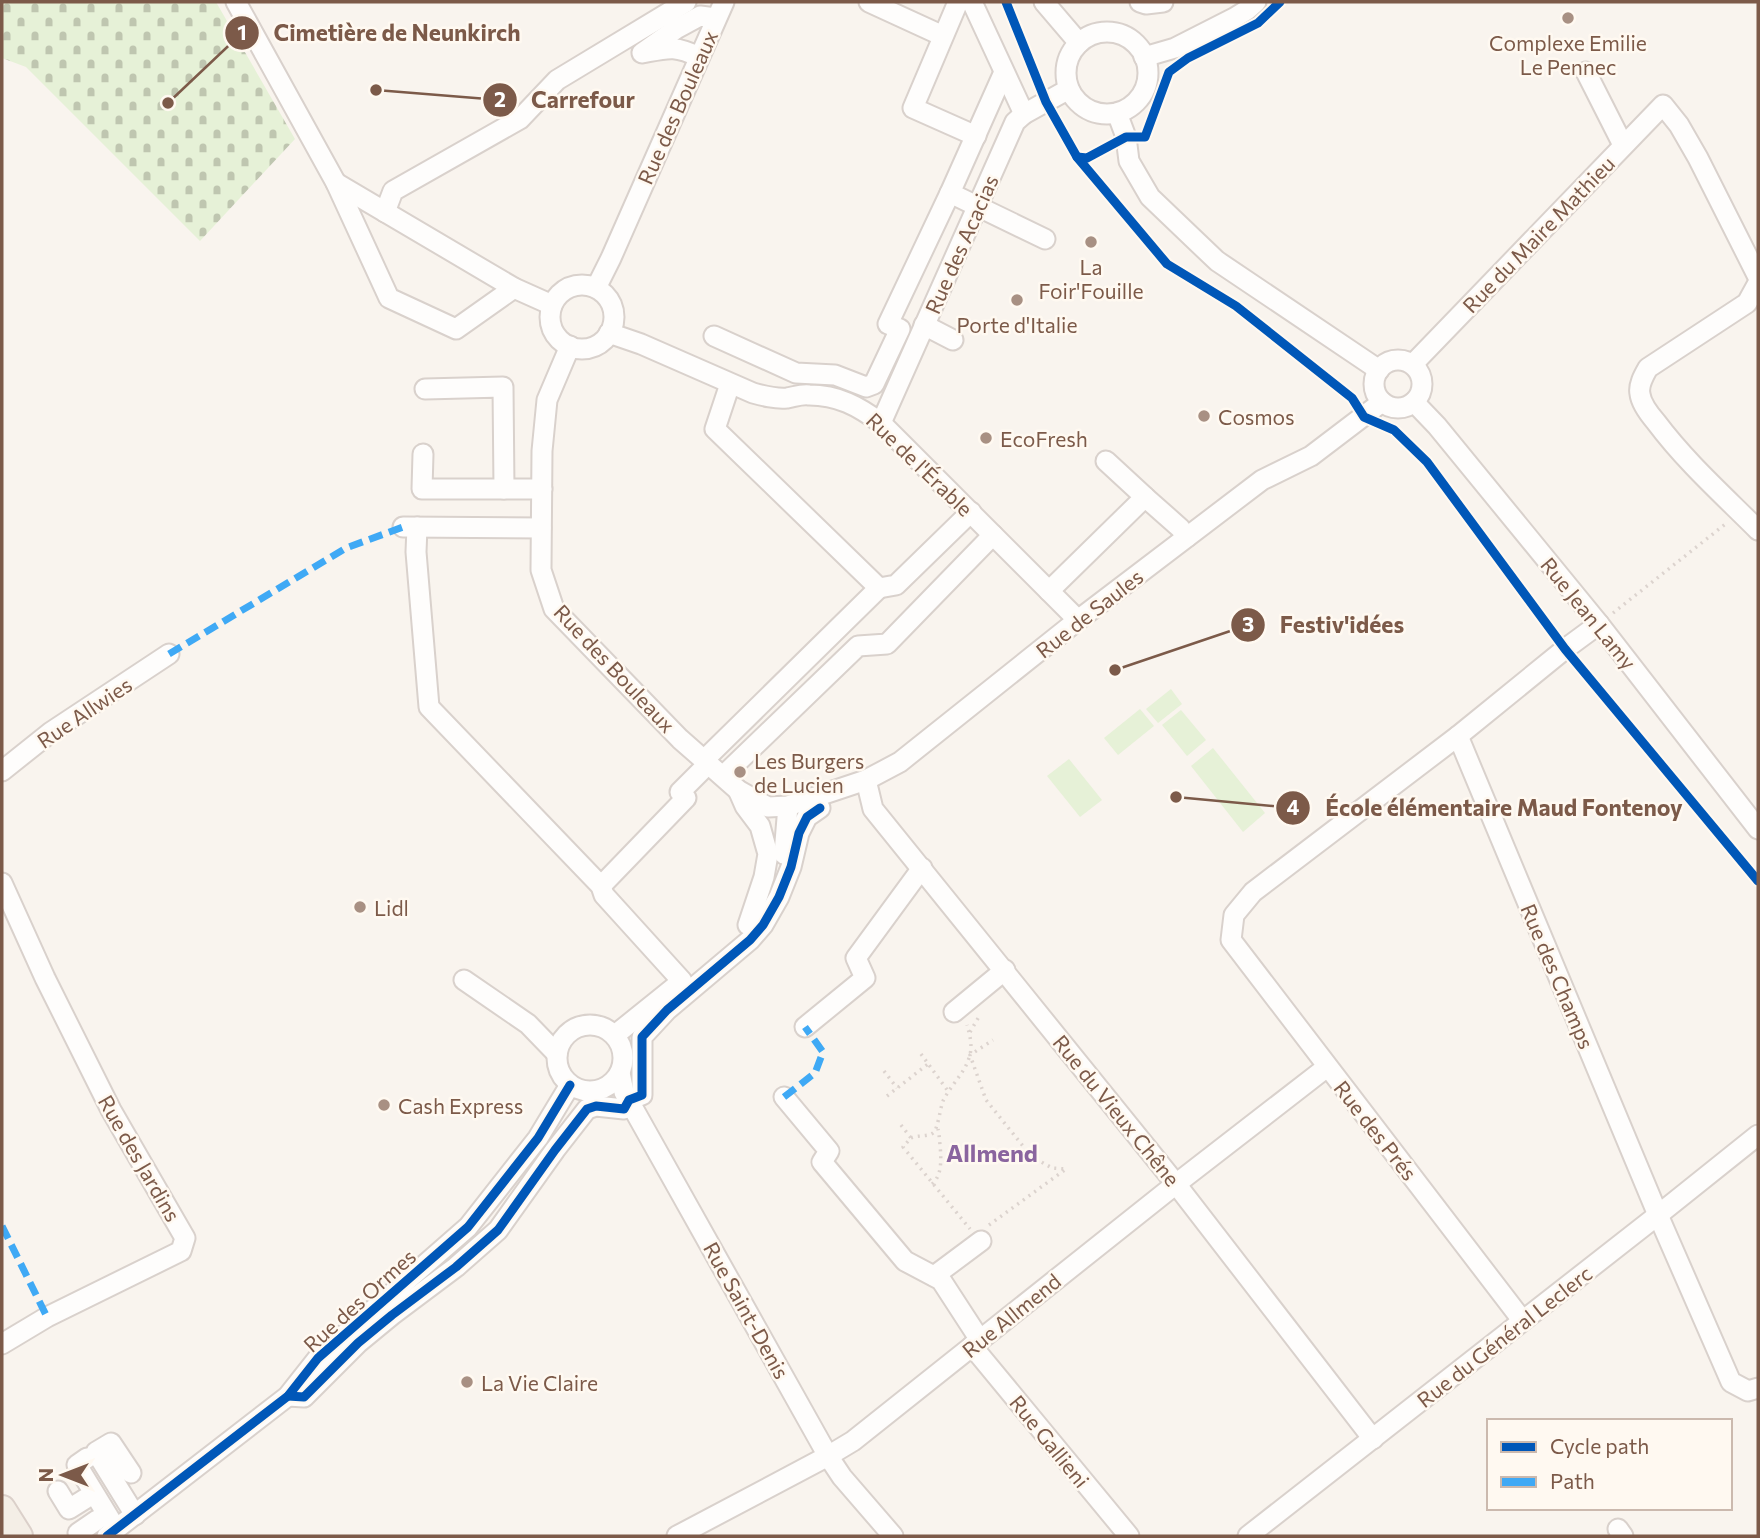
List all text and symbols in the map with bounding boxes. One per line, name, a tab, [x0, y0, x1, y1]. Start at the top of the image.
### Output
marker: Complexe Emilie Le Pennec	[1560, 10, 1576, 26]
callout: Cimetière de Neunkirch	[225, 11, 535, 55]
text: Cimetière de Neunkirch	[273, 18, 521, 46]
text: 1	[237, 19, 247, 44]
street label: Rue des Bouleaux	[632, 26, 722, 188]
place label: Complexe Emilie Le Pennec	[1489, 30, 1647, 79]
callout: Carrefour	[482, 78, 649, 122]
text: Carrefour	[531, 85, 635, 113]
text: 2	[494, 86, 506, 111]
street label: Rue du Maire Mathieu	[1457, 151, 1619, 317]
street label: Rue des Acacias	[919, 171, 1003, 317]
marker: La Foir'Fouille	[1083, 234, 1099, 250]
place label: La Foir'Fouille	[1038, 254, 1144, 303]
marker: Porte d'Italie	[1009, 292, 1025, 308]
place label: Porte d'Italie	[957, 312, 1077, 337]
place label: Cosmos	[1218, 404, 1295, 429]
street label: Rue de l'Érable	[862, 407, 978, 521]
marker: Cosmos	[1196, 408, 1212, 424]
place label: EcoFresh	[1000, 426, 1088, 451]
marker: EcoFresh	[978, 430, 994, 446]
street label: Rue Jean Lamy	[1536, 552, 1642, 674]
street label: Rue de Saules	[1030, 563, 1148, 663]
street label: Rue des Bouleaux	[549, 599, 681, 737]
callout: Festiv'idées	[1231, 603, 1418, 647]
text: Festiv'idées	[1280, 610, 1404, 638]
text: 3	[1242, 611, 1254, 636]
street label: Rue Allwies	[32, 671, 136, 753]
place label: Les Burgers de Lucien	[754, 748, 864, 797]
marker: Les Burgers de Lucien	[732, 764, 748, 780]
callout: École élémentaire Maud Fontenoy	[1276, 786, 1696, 830]
text: École élémentaire Maud Fontenoy	[1325, 793, 1683, 821]
text: 4	[1287, 794, 1300, 819]
place label: Lidl	[374, 895, 409, 920]
marker: Lidl	[352, 899, 368, 915]
street label: Rue des Champs	[1516, 900, 1600, 1052]
street label: Rue du Vieux Chêne	[1048, 1029, 1186, 1191]
street label: Rue des Prés	[1329, 1075, 1423, 1185]
street label: Rue des Jardins	[94, 1090, 186, 1226]
place label: Cash Express	[398, 1093, 523, 1118]
marker: Cash Express	[376, 1097, 392, 1113]
district label: Allmend	[946, 1138, 1038, 1167]
street label: Rue Saint-Denis	[699, 1237, 795, 1383]
street label: Rue des Ormes	[298, 1243, 420, 1357]
street label: Rue du Général Leclerc	[1412, 1260, 1596, 1412]
street label: Rue Allmend	[957, 1268, 1065, 1362]
place label: La Vie Claire	[481, 1370, 598, 1395]
marker: La Vie Claire	[459, 1374, 475, 1390]
street label: Rue Gallieni	[1005, 1390, 1095, 1492]
legend	[1487, 1419, 1732, 1510]
text: Cycle path	[1550, 1433, 1649, 1458]
north arrow	[28, 1440, 98, 1510]
text: N	[34, 1468, 57, 1482]
text: Path	[1550, 1468, 1595, 1493]

